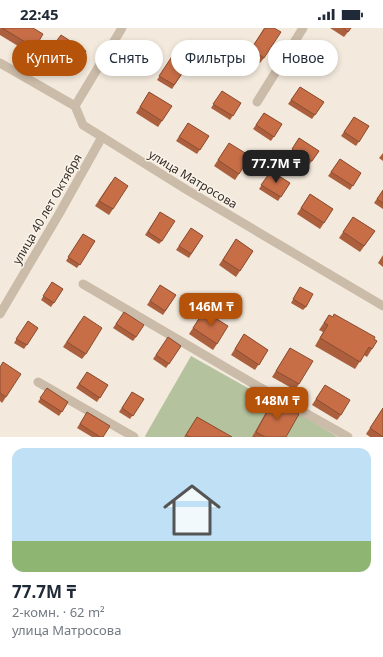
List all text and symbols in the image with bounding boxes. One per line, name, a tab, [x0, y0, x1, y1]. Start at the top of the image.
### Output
text: 22:45	[20, 4, 59, 24]
chip: Купить	[12, 40, 87, 76]
chip: Снять	[95, 40, 163, 76]
chip: Фильтры	[171, 40, 260, 76]
chip: Новое	[268, 40, 338, 76]
street label: улица Матросова	[145, 146, 241, 212]
street label: улица 40 лет Октября	[8, 150, 86, 268]
pin: 77.7M ₸	[239, 150, 313, 184]
text: 77.7M ₸	[251, 154, 301, 172]
pin: 146M ₸	[178, 293, 244, 327]
text: 146M ₸	[188, 297, 234, 315]
pin: 148M ₸	[244, 387, 310, 421]
text: 148M ₸	[254, 391, 300, 409]
icon: home	[156, 474, 228, 546]
text: 77.7M ₸	[12, 580, 76, 603]
text: 2-комн. · 62 m²	[12, 603, 105, 621]
text: улица Матросова	[12, 621, 121, 639]

